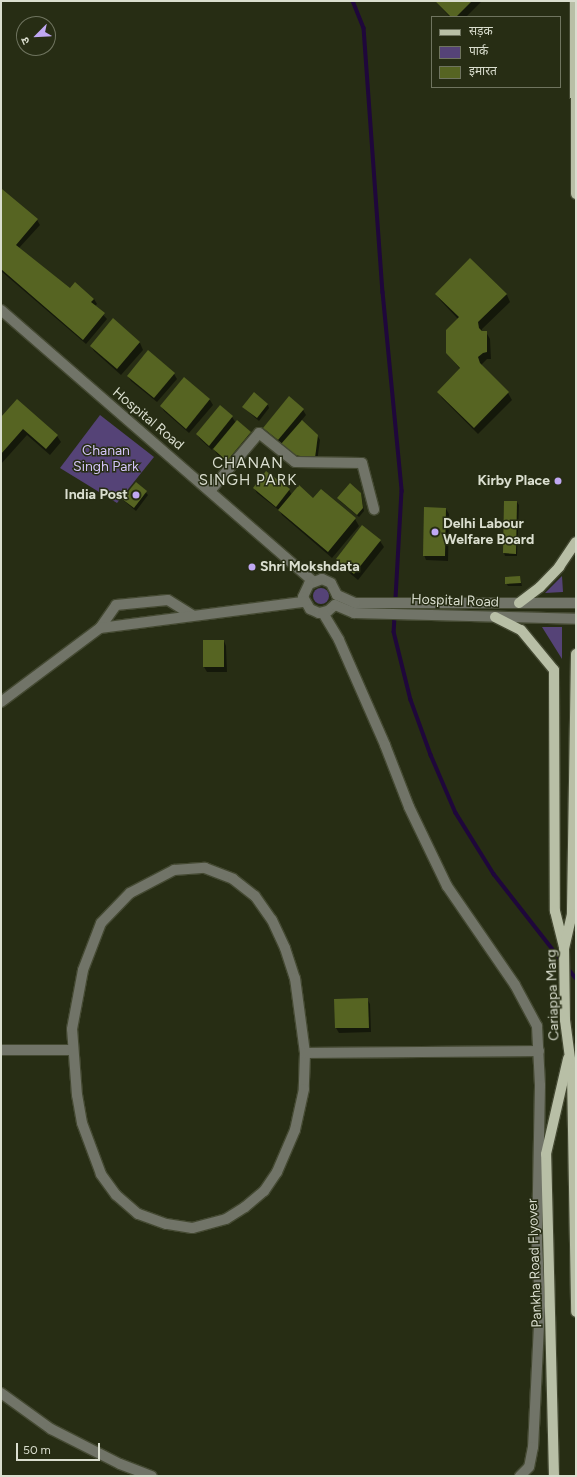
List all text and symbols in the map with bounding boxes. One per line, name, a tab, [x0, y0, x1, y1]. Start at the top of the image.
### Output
north arrow	[16, 16, 56, 56]
legend	[431, 16, 561, 88]
text: सड़क	[469, 24, 493, 38]
text: उ	[18, 35, 33, 46]
text: पार्क	[469, 44, 488, 58]
text: इमारत	[469, 64, 497, 78]
street label: Hospital Road	[109, 384, 187, 454]
park label: Chanan Singh Park	[73, 443, 139, 476]
district label: CHANAN SINGH PARK	[199, 454, 297, 489]
place label: Kirby Place	[478, 473, 550, 489]
marker: Kirby Place	[553, 476, 563, 486]
place label: India Post	[65, 487, 128, 503]
marker: India Post	[131, 490, 141, 500]
place label: Delhi Labour Welfare Board	[443, 516, 534, 548]
marker: Delhi Labour Welfare Board	[430, 527, 440, 537]
place label: Shri Mokshdata	[260, 559, 360, 575]
marker: Shri Mokshdata	[247, 562, 257, 572]
street label: Hospital Road	[411, 591, 499, 611]
street label: Cariappa Marg	[543, 949, 563, 1041]
street label: Pankha Road Flyover	[524, 1198, 546, 1328]
scale bar	[18, 1435, 102, 1461]
text: 50 m	[23, 1443, 51, 1457]

